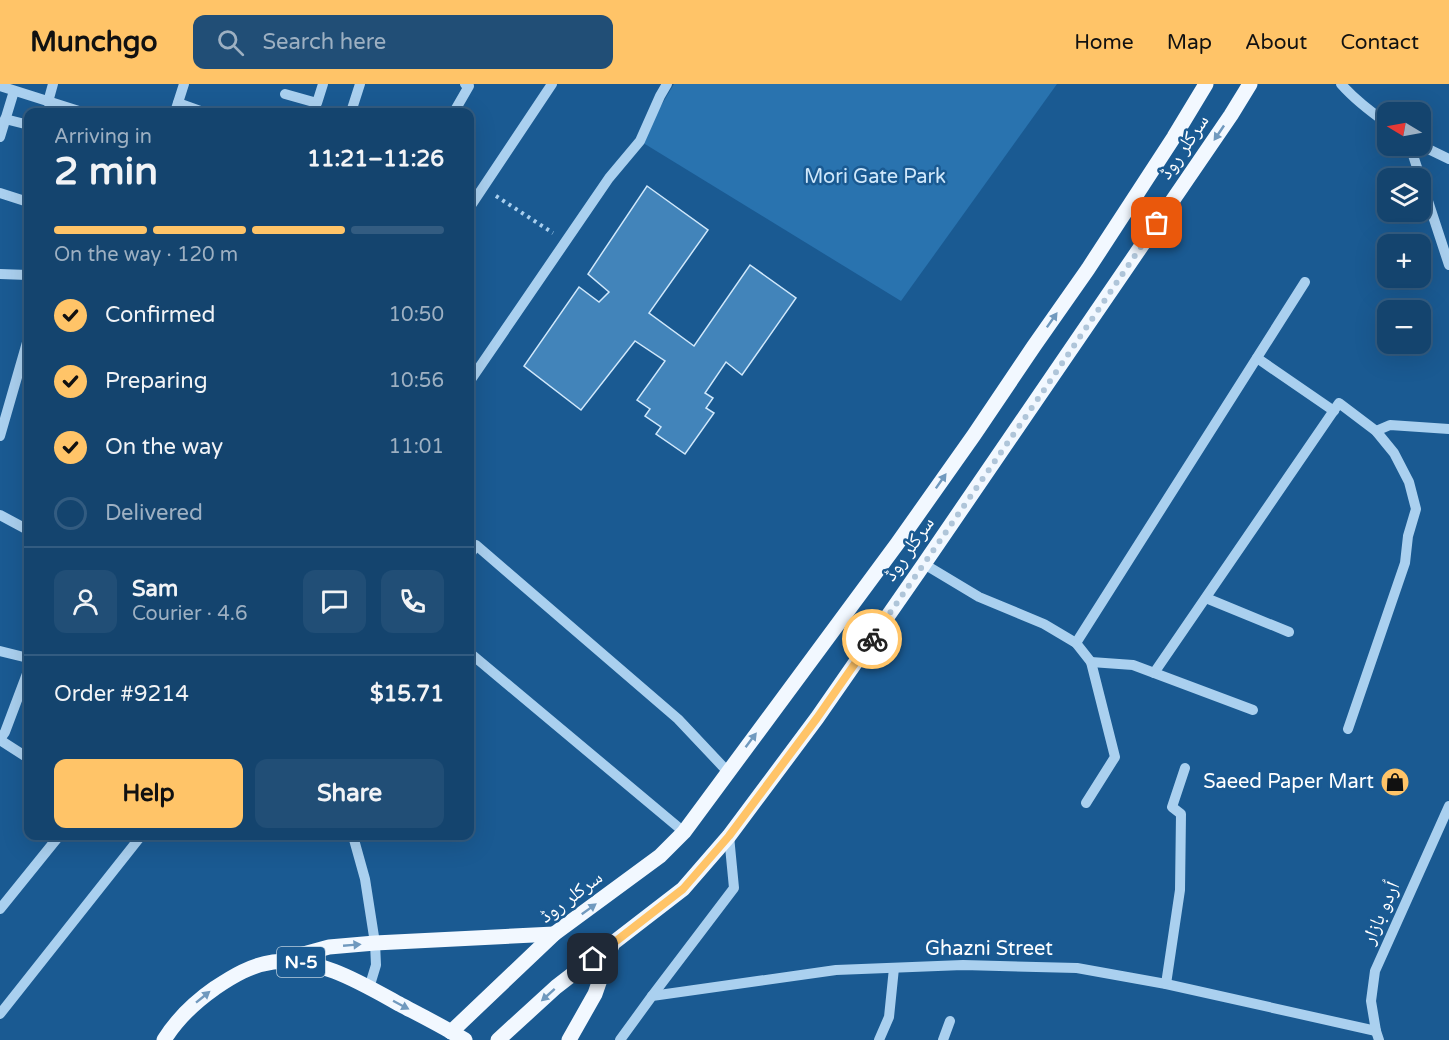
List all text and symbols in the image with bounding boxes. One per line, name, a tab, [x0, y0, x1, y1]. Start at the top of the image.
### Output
search box	[193, 15, 613, 69]
text: Munchgo	[30, 25, 157, 59]
icon: search	[214, 26, 247, 59]
text: Search here	[262, 29, 386, 55]
text: Home	[1074, 30, 1134, 55]
text: Map	[1167, 30, 1212, 55]
text: About	[1245, 30, 1307, 55]
text: Contact	[1340, 30, 1419, 55]
north arrow	[1377, 102, 1431, 156]
map controls	[1377, 102, 1431, 354]
street label: سرکلر روڈ	[1154, 110, 1214, 184]
text: Arriving in	[54, 125, 152, 149]
one-way arrow	[1213, 125, 1225, 141]
text: 11:21–11:26	[307, 146, 444, 172]
text: 2 min	[54, 148, 158, 195]
park label: Mori Gate Park	[804, 165, 946, 189]
button: layers	[1377, 168, 1431, 222]
pin	[1131, 197, 1182, 248]
icon: bag	[1140, 206, 1173, 239]
button: +	[1377, 234, 1431, 288]
text: On the way · 120 m	[54, 243, 238, 267]
icon: check	[54, 299, 87, 332]
button: −	[1377, 300, 1431, 354]
text: Confirmed	[105, 302, 215, 328]
text: 10:50	[389, 303, 444, 327]
one-way arrow	[1045, 313, 1057, 328]
icon: check	[54, 365, 87, 398]
text: Preparing	[105, 368, 208, 394]
text: 10:56	[389, 369, 444, 393]
icon: check	[54, 431, 87, 464]
text: On the way	[105, 434, 223, 460]
text: 11:01	[389, 435, 444, 459]
one-way arrow	[935, 474, 947, 490]
text: Delivered	[105, 500, 203, 526]
street label: سرکلر روڈ	[878, 512, 940, 586]
button: person	[54, 570, 117, 633]
button: chat	[303, 570, 366, 633]
button: phone	[381, 570, 444, 633]
text: Sam	[132, 576, 178, 602]
text: Courier · 4.6	[132, 602, 247, 626]
courier	[842, 609, 902, 669]
icon: bike	[856, 623, 889, 656]
text: Order #9214	[54, 681, 189, 707]
text: $15.71	[370, 681, 444, 707]
one-way arrow	[745, 732, 757, 748]
button: Help	[54, 759, 243, 828]
button: Share	[255, 759, 444, 828]
shop icon: Saeed Paper Mart	[1379, 766, 1411, 798]
place label: Saeed Paper Mart	[1203, 770, 1374, 794]
street label: سرکلر روڈ	[535, 865, 607, 929]
street label: اُردو بازار	[1356, 878, 1405, 949]
one-way arrow	[580, 903, 596, 915]
pin	[567, 933, 618, 984]
street label: Ghazni Street	[925, 937, 1053, 961]
one-way arrow	[343, 940, 362, 950]
icon: home	[576, 942, 609, 975]
road number: N-5	[277, 947, 325, 977]
one-way arrow	[541, 988, 556, 1002]
one-way arrow	[196, 992, 211, 1004]
one-way arrow	[393, 1000, 410, 1010]

